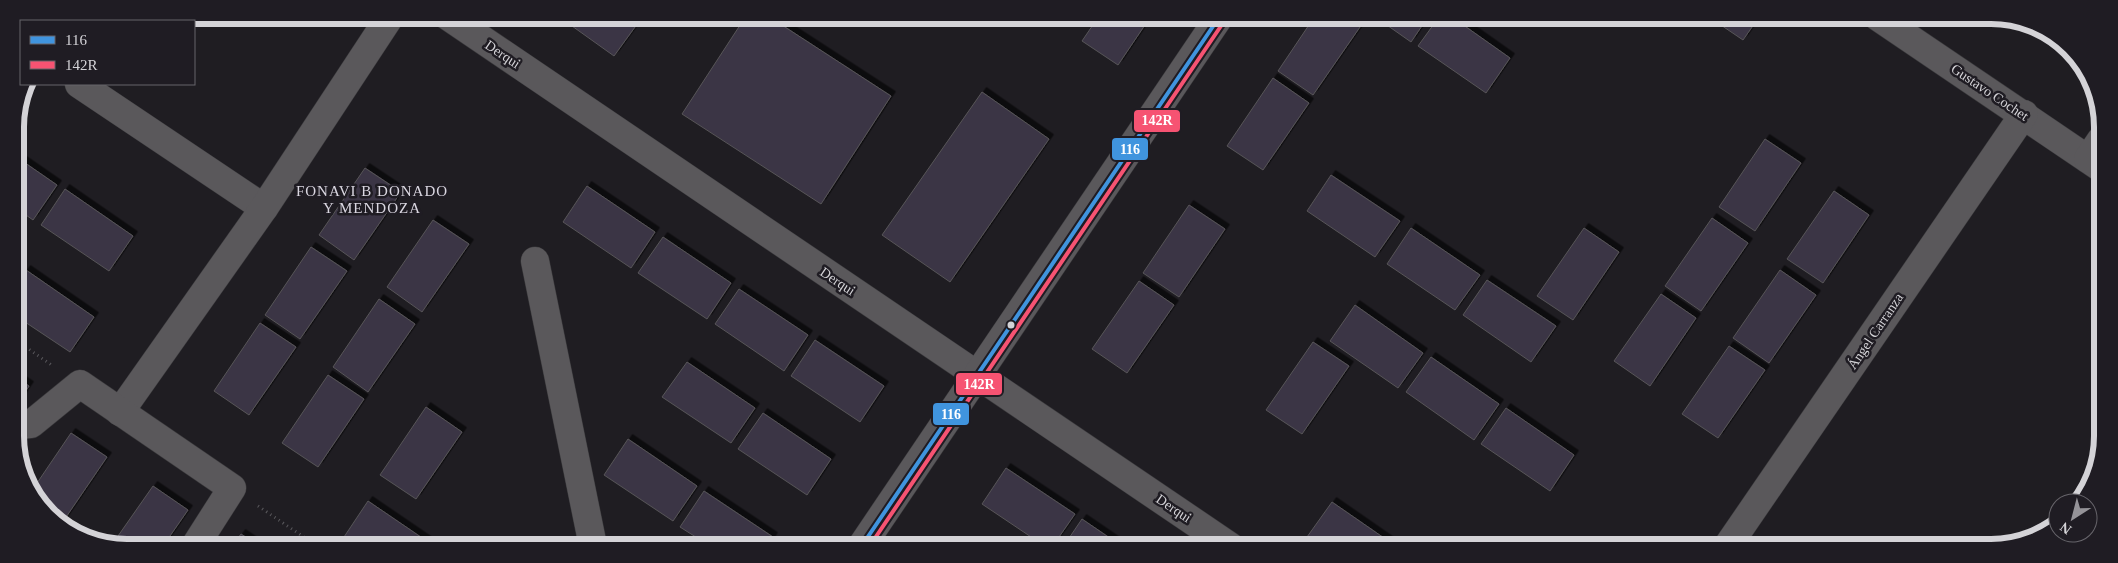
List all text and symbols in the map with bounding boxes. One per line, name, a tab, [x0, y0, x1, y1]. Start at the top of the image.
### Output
legend	[20, 20, 195, 85]
text: 116	[65, 32, 87, 48]
street label: Derqui	[482, 37, 523, 72]
text: 142R	[65, 57, 98, 73]
street label: Gustavo Cochet	[1948, 61, 2031, 124]
line badge: 142R	[1133, 109, 1181, 133]
text: 142R	[1141, 113, 1173, 128]
line badge: 116	[1111, 137, 1149, 161]
text: 116	[1120, 142, 1140, 157]
district label: FONAVI B DONADO Y MENDOZA	[296, 183, 448, 216]
street label: Derqui	[817, 264, 858, 299]
street label: Ángel Carranza	[1844, 289, 1907, 372]
unlabelled marker	[1006, 320, 1016, 330]
line badge: 142R	[955, 372, 1003, 396]
text: 142R	[963, 377, 995, 392]
line badge: 116	[932, 402, 970, 426]
text: 116	[941, 407, 961, 422]
street label: Derqui	[1153, 491, 1194, 526]
north arrow	[2048, 493, 2098, 543]
text: N	[2057, 519, 2074, 537]

